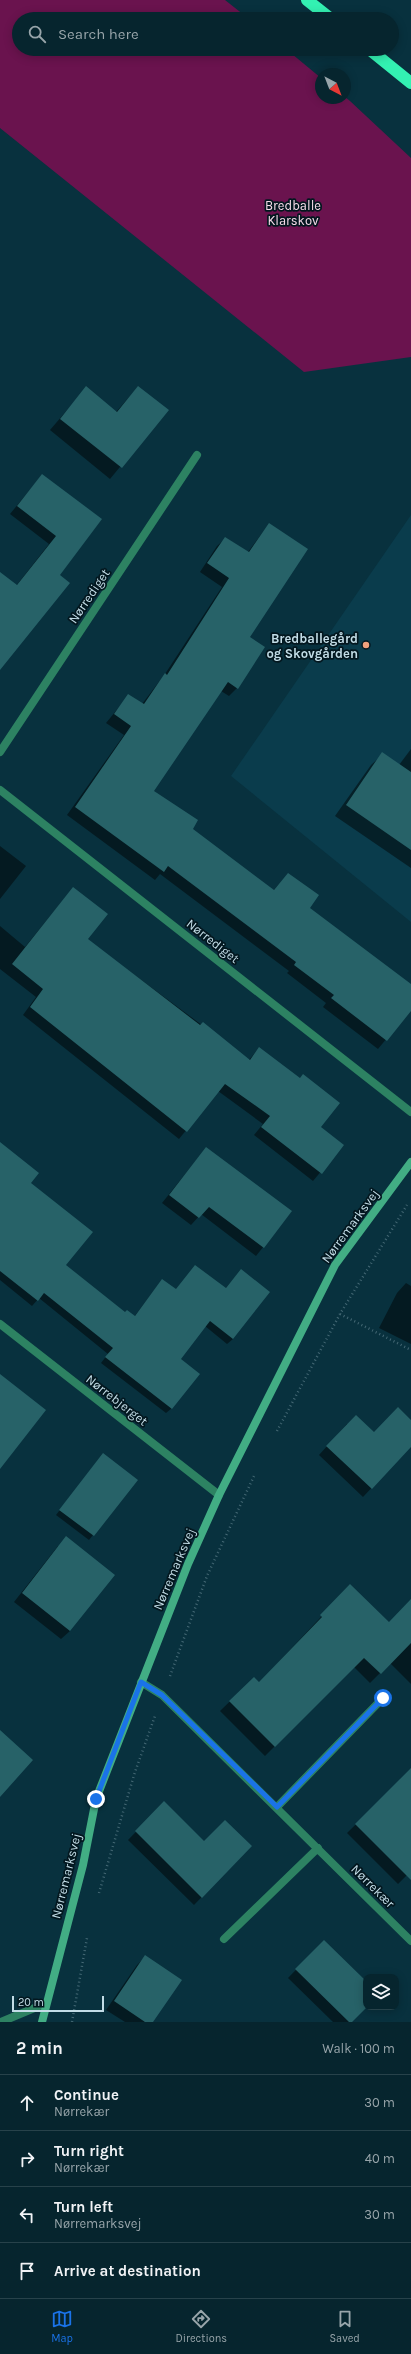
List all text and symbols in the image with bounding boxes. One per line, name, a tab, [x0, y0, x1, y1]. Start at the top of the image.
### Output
search box	[12, 12, 399, 56]
icon: search	[26, 23, 48, 45]
text: Search here	[58, 25, 139, 43]
north arrow	[315, 68, 351, 104]
park label: Bredballe Klarskov	[265, 198, 321, 228]
street label: Nørrediget	[65, 566, 113, 626]
place label: Bredballegård og Skovgården	[267, 631, 358, 661]
marker: Bredballegård og Skovgården	[361, 640, 371, 650]
street label: Nørrediget	[184, 916, 242, 966]
street label: Nørremarksvej	[318, 1186, 382, 1266]
street label: Nørrebjerget	[83, 1371, 151, 1429]
street label: Nørremarksvej	[150, 1526, 198, 1612]
route start	[374, 1689, 392, 1707]
route end	[87, 1790, 105, 1808]
street label: Nørremarksvej	[48, 1832, 84, 1920]
street label: Nørrekær	[348, 1861, 398, 1911]
map controls	[363, 1974, 399, 2010]
button: layers	[363, 1974, 399, 2010]
scale bar	[12, 1994, 104, 2013]
text: 20 m	[18, 1996, 44, 2009]
text: 2 min	[16, 2038, 63, 2058]
text: Walk · 100 m	[322, 2041, 395, 2056]
text: Continue	[54, 2086, 119, 2104]
icon: ahead	[16, 2092, 38, 2114]
text: 30 m	[364, 2095, 395, 2110]
text: Nørrekær	[54, 2104, 109, 2119]
text: Turn right	[54, 2142, 124, 2160]
icon: right	[16, 2148, 38, 2170]
text: 40 m	[365, 2151, 395, 2166]
text: Nørrekær	[54, 2160, 109, 2175]
text: Turn left	[54, 2198, 113, 2216]
icon: left	[16, 2204, 38, 2226]
text: 30 m	[364, 2207, 395, 2222]
text: Nørremarksvej	[54, 2216, 142, 2231]
icon: arrive	[16, 2260, 38, 2282]
text: Arrive at destination	[54, 2262, 201, 2280]
tab: Map	[51, 2308, 73, 2345]
tab: Directions	[175, 2308, 227, 2345]
tab: Saved	[329, 2308, 360, 2345]

